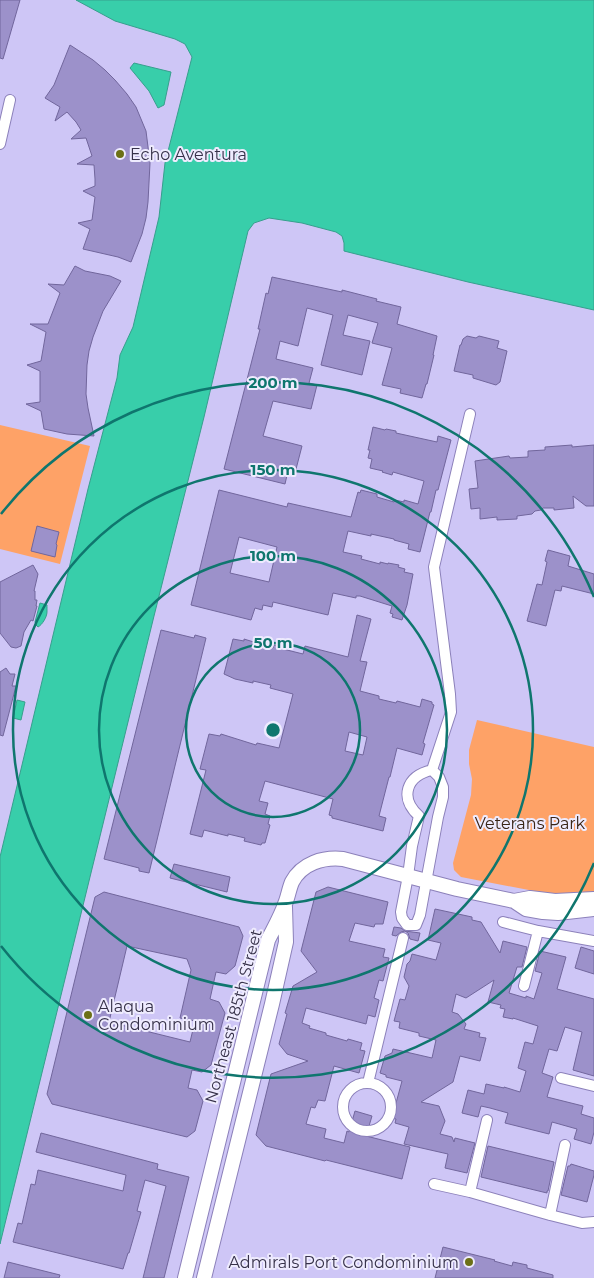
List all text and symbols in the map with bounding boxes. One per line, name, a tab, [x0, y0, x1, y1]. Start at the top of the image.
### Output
place label: Echo Aventura	[130, 145, 247, 164]
marker: Echo Aventura	[114, 148, 126, 160]
text: 200 m	[248, 373, 298, 392]
text: 150 m	[251, 460, 295, 479]
text: 100 m	[250, 546, 296, 565]
text: 50 m	[253, 633, 293, 652]
centre of rings	[264, 721, 282, 739]
park label: Veterans Park	[475, 814, 586, 833]
street label: Northeast 185th Street	[201, 927, 266, 1105]
place label: Alaqua Condominium	[98, 997, 215, 1034]
marker: Alaqua Condominium	[82, 1009, 94, 1021]
place label: Admirals Port Condominium	[228, 1253, 459, 1272]
marker: Admirals Port Condominium	[463, 1256, 475, 1268]

